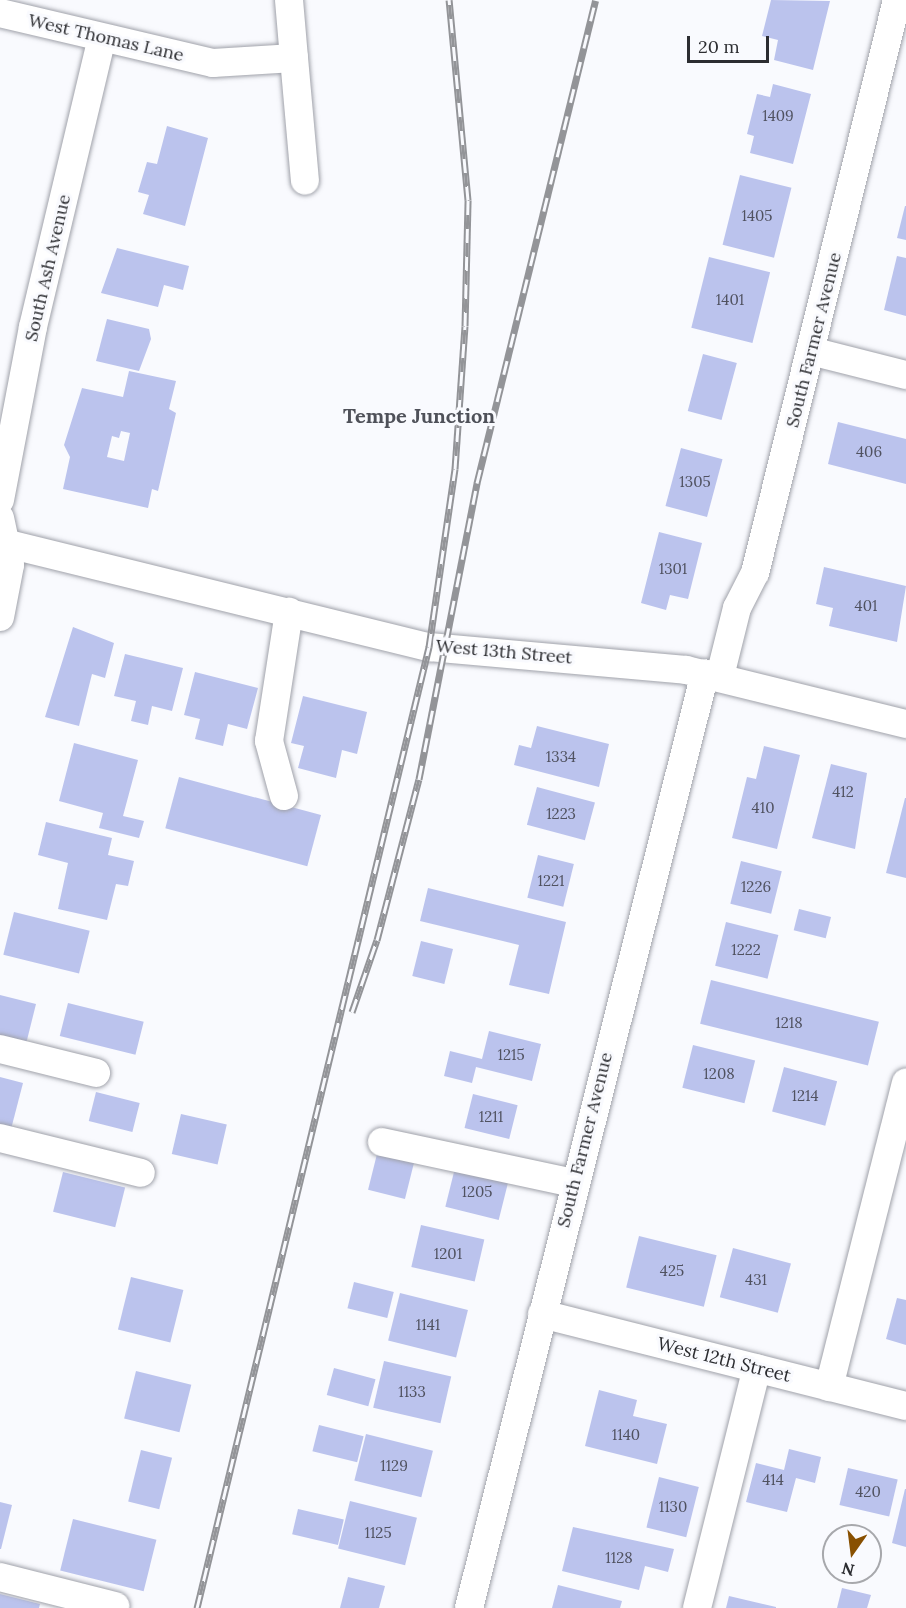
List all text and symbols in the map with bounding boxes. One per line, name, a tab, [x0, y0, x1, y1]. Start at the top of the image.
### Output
street label: West Thomas Lane	[26, 10, 186, 66]
scale bar	[690, 24, 772, 62]
text: 20 m	[698, 35, 740, 58]
house number: 1409	[762, 107, 794, 125]
street label: South Ash Avenue	[21, 192, 75, 344]
house number: 1405	[741, 207, 773, 225]
street label: South Farmer Avenue	[782, 250, 846, 430]
house number: 1401	[716, 291, 744, 309]
district label: Tempe Junction	[343, 403, 495, 427]
house number: 406	[856, 443, 882, 461]
house number: 1305	[679, 473, 711, 491]
house number: 1301	[659, 560, 687, 578]
house number: 401	[855, 597, 877, 615]
street label: West 13th Street	[435, 635, 573, 669]
house number: 1334	[546, 748, 576, 766]
house number: 412	[832, 783, 854, 801]
house number: 410	[752, 799, 774, 817]
house number: 1223	[546, 805, 576, 823]
house number: 1221	[537, 872, 565, 890]
house number: 1226	[741, 878, 771, 896]
house number: 1222	[731, 941, 761, 959]
house number: 1218	[775, 1014, 803, 1032]
house number: 1215	[497, 1046, 525, 1064]
street label: South Farmer Avenue	[553, 1050, 617, 1230]
house number: 1208	[703, 1065, 735, 1083]
house number: 1214	[791, 1087, 819, 1105]
house number: 1211	[479, 1108, 503, 1126]
house number: 1205	[461, 1183, 493, 1201]
house number: 1201	[434, 1245, 462, 1263]
house number: 425	[660, 1262, 684, 1280]
house number: 431	[745, 1271, 767, 1289]
house number: 1141	[416, 1316, 440, 1334]
street label: West 12th Street	[655, 1333, 793, 1387]
house number: 1133	[398, 1383, 426, 1401]
house number: 1140	[612, 1426, 640, 1444]
house number: 1129	[380, 1457, 408, 1475]
house number: 414	[762, 1471, 784, 1489]
house number: 420	[855, 1483, 881, 1501]
house number: 1130	[659, 1498, 687, 1516]
house number: 1125	[364, 1524, 392, 1542]
north arrow	[822, 1524, 882, 1584]
house number: 1128	[605, 1549, 633, 1567]
text: N	[840, 1558, 857, 1581]

